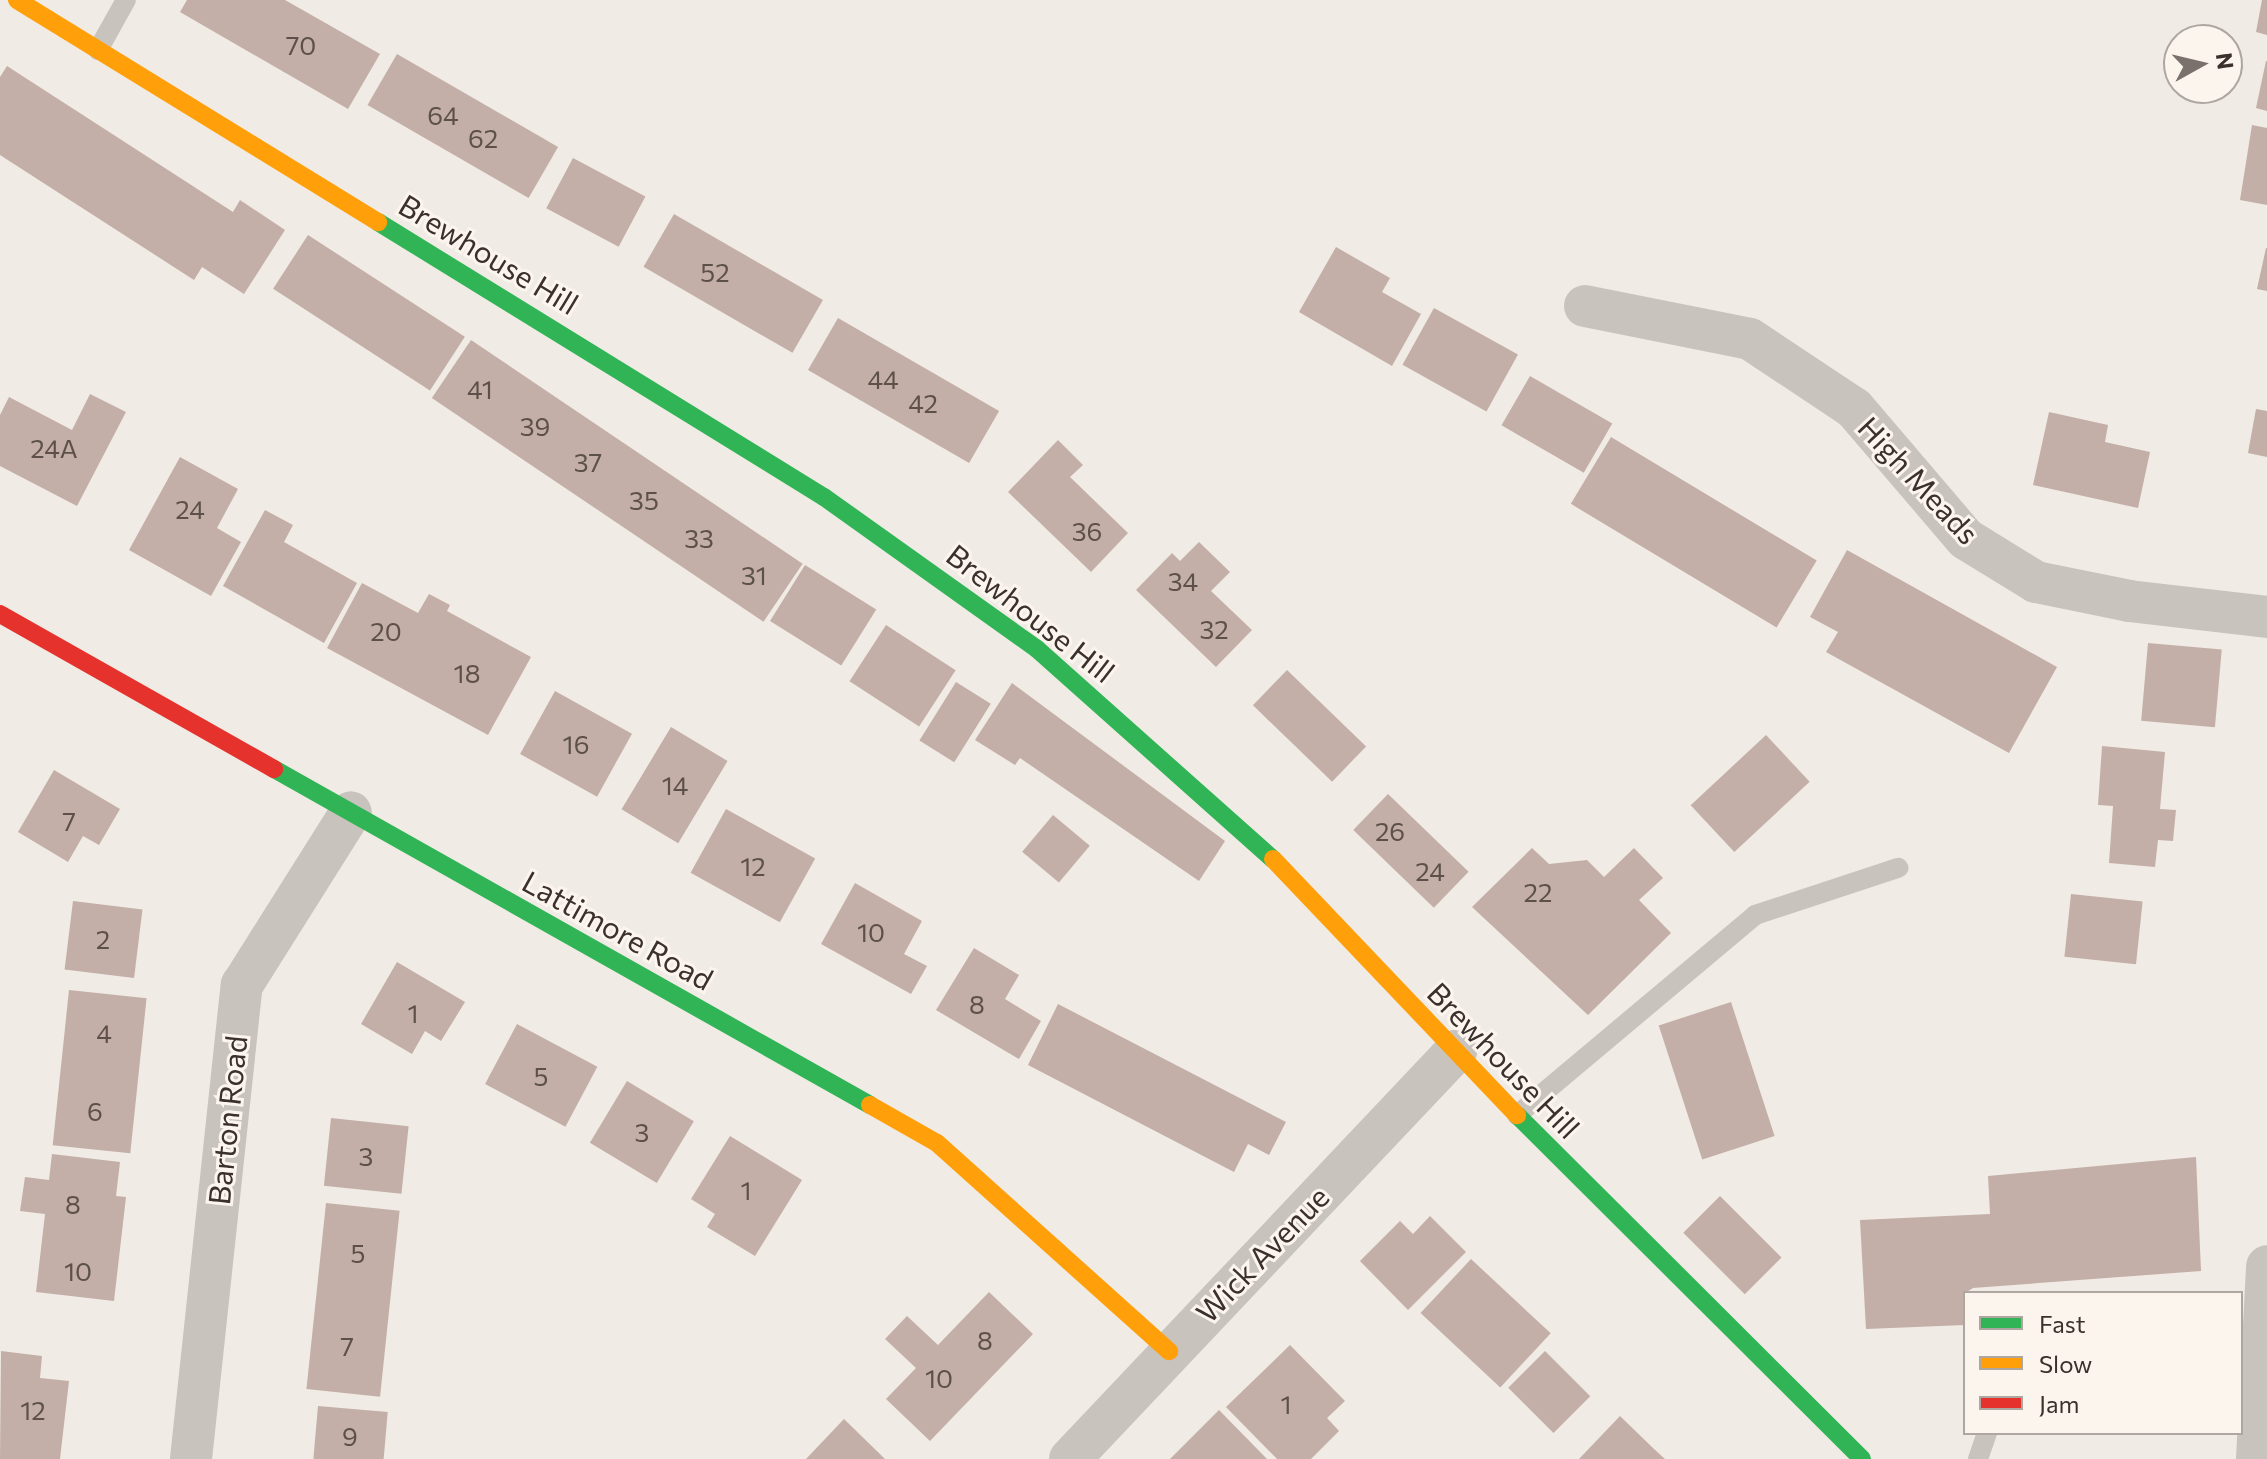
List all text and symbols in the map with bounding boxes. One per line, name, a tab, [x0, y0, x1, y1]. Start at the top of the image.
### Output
north arrow	[2163, 24, 2243, 104]
house number: 70	[286, 29, 316, 61]
text: N	[2211, 51, 2240, 71]
house number: 64	[427, 99, 459, 131]
house number: 62	[468, 122, 498, 154]
street label: Brewhouse Hill	[393, 186, 585, 322]
house number: 52	[700, 256, 730, 288]
house number: 44	[867, 363, 899, 395]
house number: 41	[467, 373, 493, 405]
house number: 42	[908, 387, 938, 419]
street label: High Meads	[1851, 409, 1987, 551]
house number: 39	[520, 410, 550, 442]
house number: 24A	[30, 432, 78, 464]
house number: 37	[574, 446, 602, 478]
house number: 35	[629, 484, 659, 516]
house number: 24	[175, 493, 205, 525]
house number: 36	[1072, 515, 1102, 547]
house number: 33	[684, 522, 714, 554]
street label: Brewhouse Hill	[940, 536, 1122, 690]
house number: 31	[741, 559, 767, 591]
house number: 34	[1168, 565, 1198, 597]
house number: 32	[1199, 613, 1229, 645]
house number: 20	[370, 615, 402, 647]
house number: 18	[454, 657, 480, 689]
house number: 16	[563, 728, 589, 760]
house number: 14	[662, 769, 688, 801]
house number: 7	[62, 805, 76, 837]
house number: 26	[1375, 815, 1405, 847]
house number: 12	[740, 850, 766, 882]
house number: 24	[1415, 855, 1445, 887]
street label: Lattimore Road	[516, 863, 720, 997]
house number: 22	[1524, 876, 1552, 908]
house number: 10	[857, 916, 885, 948]
house number: 2	[96, 923, 110, 955]
street label: Brewhouse Hill	[1421, 975, 1587, 1145]
house number: 8	[969, 988, 985, 1020]
house number: 1	[407, 997, 419, 1029]
house number: 4	[96, 1017, 112, 1049]
street label: Barton Road	[200, 1034, 254, 1206]
house number: 5	[534, 1060, 548, 1092]
house number: 6	[87, 1095, 103, 1127]
house number: 3	[635, 1116, 649, 1148]
house number: 3	[359, 1140, 373, 1172]
house number: 1	[740, 1174, 752, 1206]
street label: Wick Avenue	[1188, 1178, 1336, 1330]
house number: 8	[65, 1188, 81, 1220]
house number: 5	[351, 1237, 365, 1269]
house number: 10	[64, 1255, 92, 1287]
legend	[1963, 1291, 2243, 1435]
text: Fast	[2039, 1309, 2086, 1338]
house number: 8	[977, 1324, 993, 1356]
house number: 7	[340, 1330, 354, 1362]
text: Slow	[2039, 1349, 2092, 1378]
house number: 10	[925, 1362, 953, 1394]
house number: 1	[1280, 1388, 1292, 1420]
text: Jam	[2039, 1389, 2079, 1418]
house number: 12	[20, 1394, 46, 1426]
house number: 9	[342, 1420, 358, 1452]

